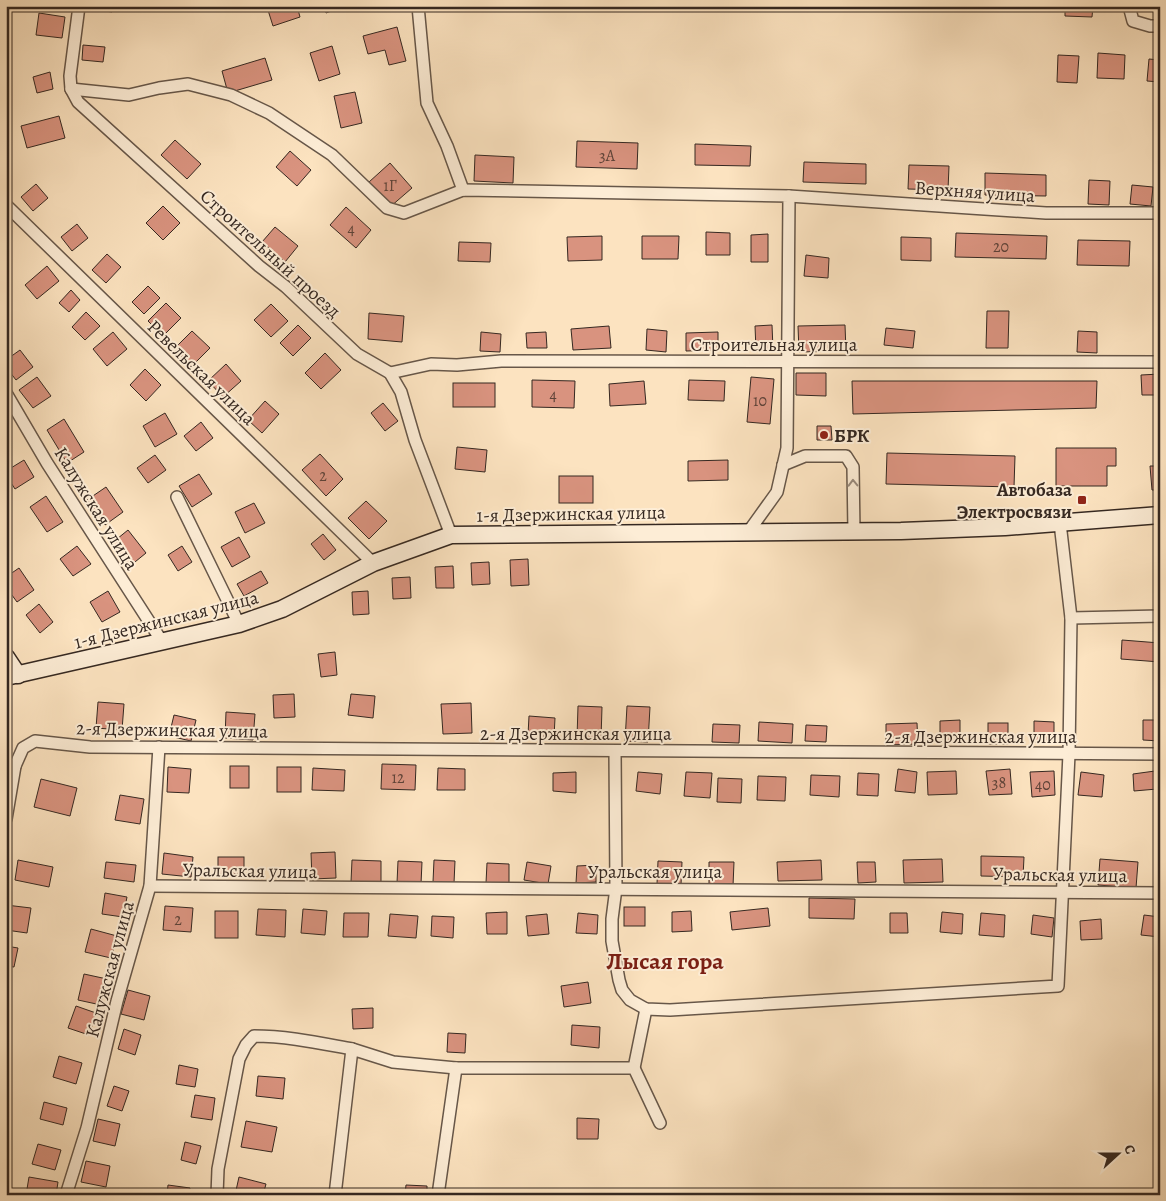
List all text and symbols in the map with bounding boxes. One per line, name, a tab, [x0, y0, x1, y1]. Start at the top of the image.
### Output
house number: 3А	[599, 145, 616, 167]
house number: 1Г	[383, 175, 397, 197]
street label: Верхняя улица	[914, 175, 1036, 209]
street label: Строительный проезд	[194, 183, 346, 324]
house number: 4	[347, 218, 355, 240]
house number: 20	[993, 236, 1009, 258]
street label: Ревельская улица	[141, 314, 261, 431]
street label: Строительная улица	[690, 332, 858, 358]
house number: 4	[549, 384, 557, 406]
house number: 10	[753, 390, 767, 412]
place label: БРК	[834, 423, 870, 449]
marker: БРК	[818, 429, 830, 441]
street label: Калужская улица	[48, 442, 145, 575]
house number: 2	[319, 465, 327, 487]
place label: Автобаза Электросвязи	[956, 477, 1073, 525]
one-way arrow	[848, 479, 858, 487]
marker: Автобаза Электросвязи	[1076, 494, 1088, 506]
street label: 1-я Дзержинская улица	[476, 499, 666, 529]
street label: 1-я Дзержинская улица	[71, 584, 261, 655]
street label: 2-я Дзержинская улица	[76, 715, 268, 745]
street label: 2-я Дзержинская улица	[480, 721, 672, 747]
street label: 2-я Дзержинская улица	[885, 724, 1077, 750]
house number: 12	[391, 767, 405, 789]
house number: 38	[992, 772, 1006, 794]
house number: 40	[1035, 774, 1051, 796]
street label: Уральская улица	[182, 857, 318, 885]
street label: Уральская улица	[588, 859, 723, 885]
street label: Уральская улица	[992, 861, 1128, 889]
street label: Калужская улица	[79, 898, 141, 1041]
house number: 2	[174, 909, 182, 931]
district label: Лысая гора	[606, 945, 724, 977]
north arrow	[1094, 1128, 1144, 1178]
text: С	[1119, 1142, 1140, 1157]

